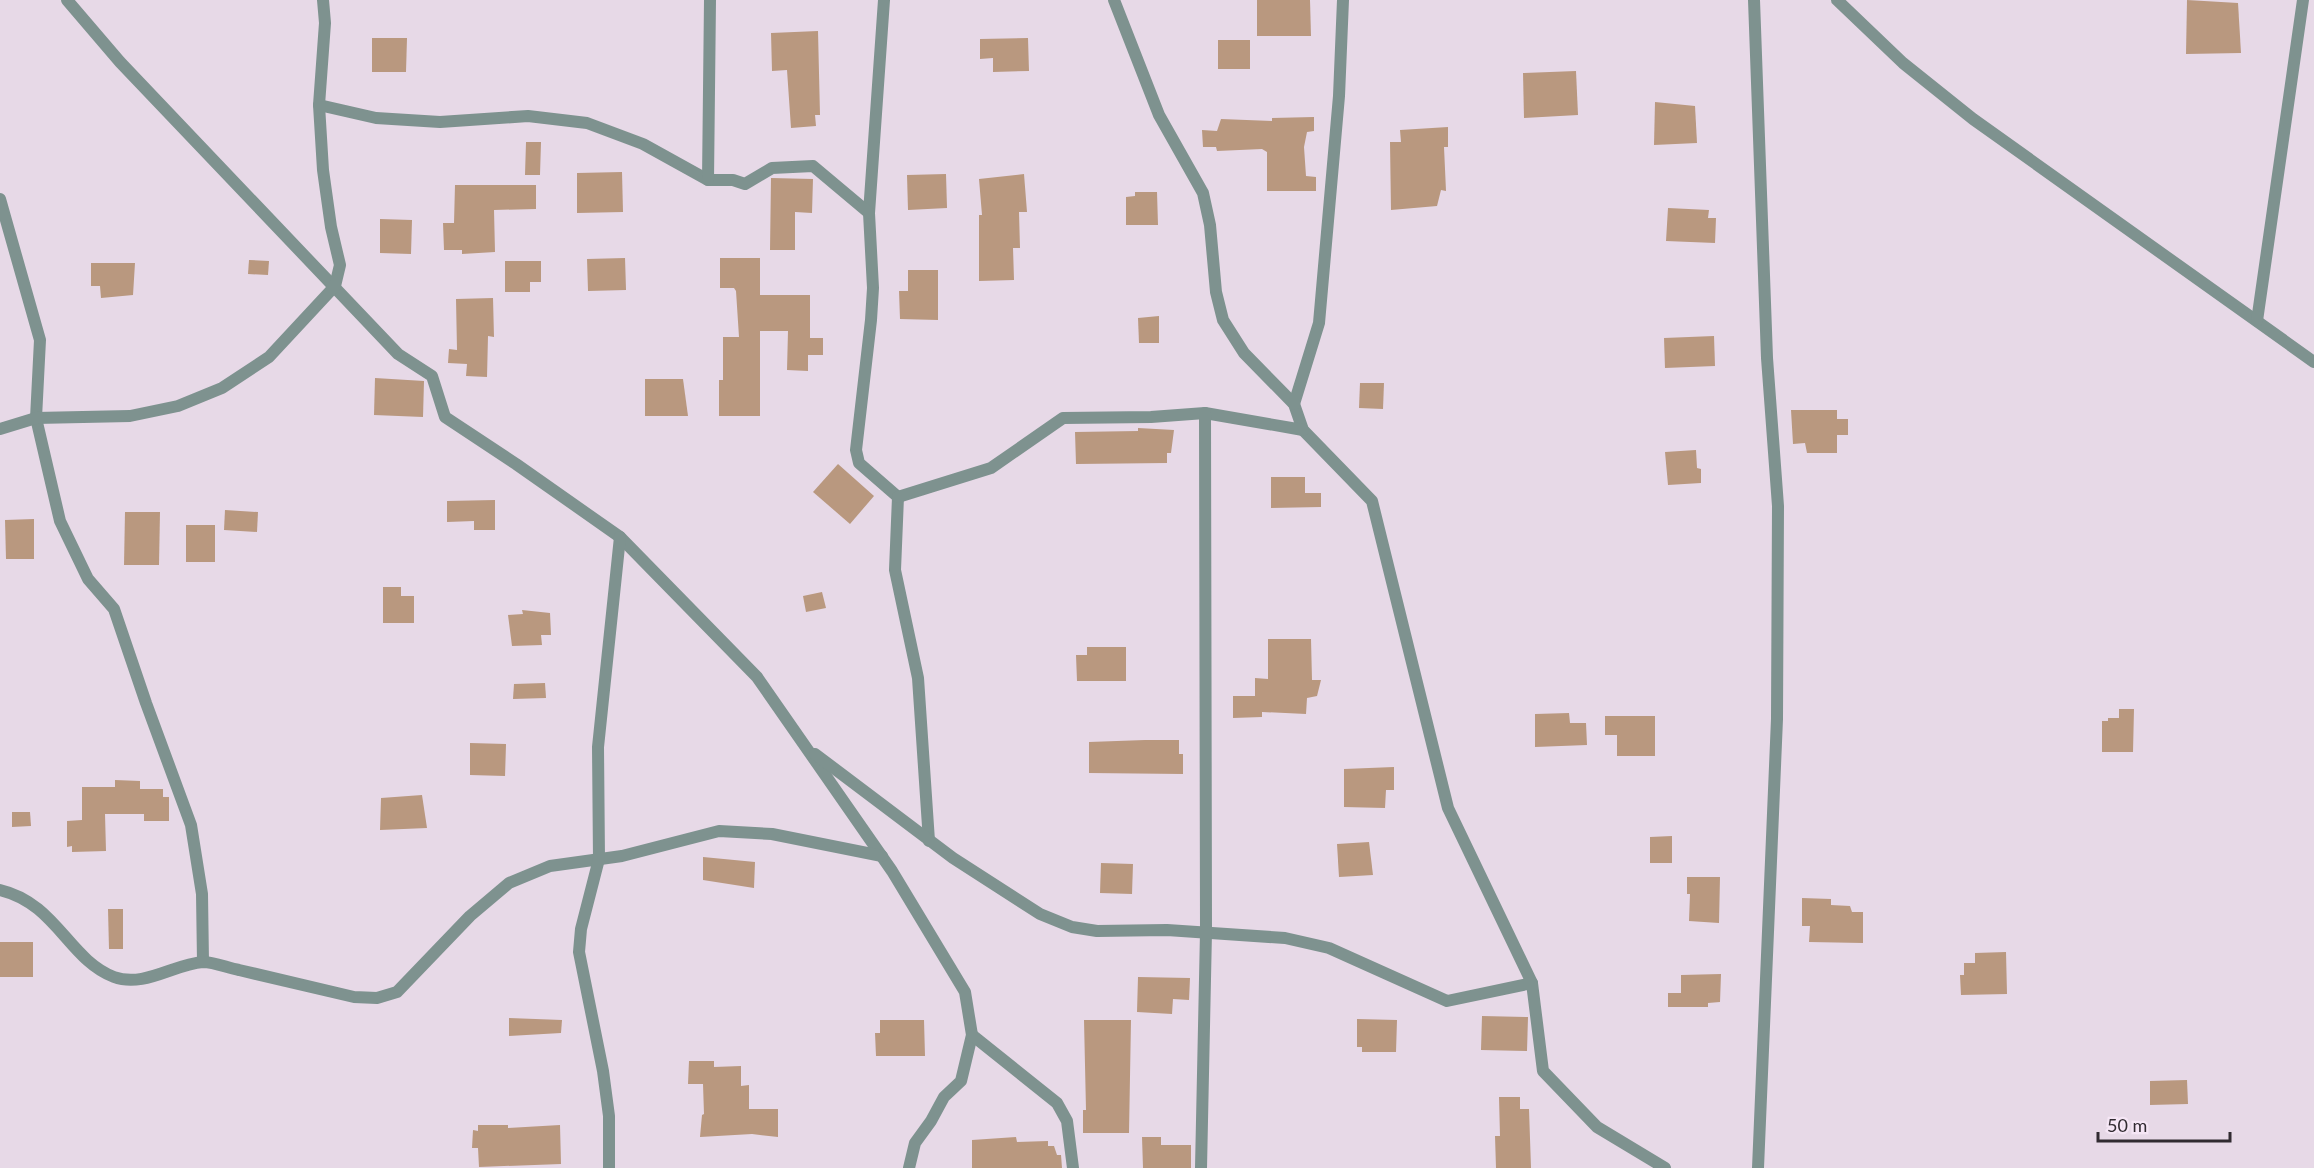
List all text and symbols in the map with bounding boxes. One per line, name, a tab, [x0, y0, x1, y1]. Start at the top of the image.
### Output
scale bar	[2098, 1105, 2230, 1143]
text: 50 m	[2107, 1114, 2147, 1136]

